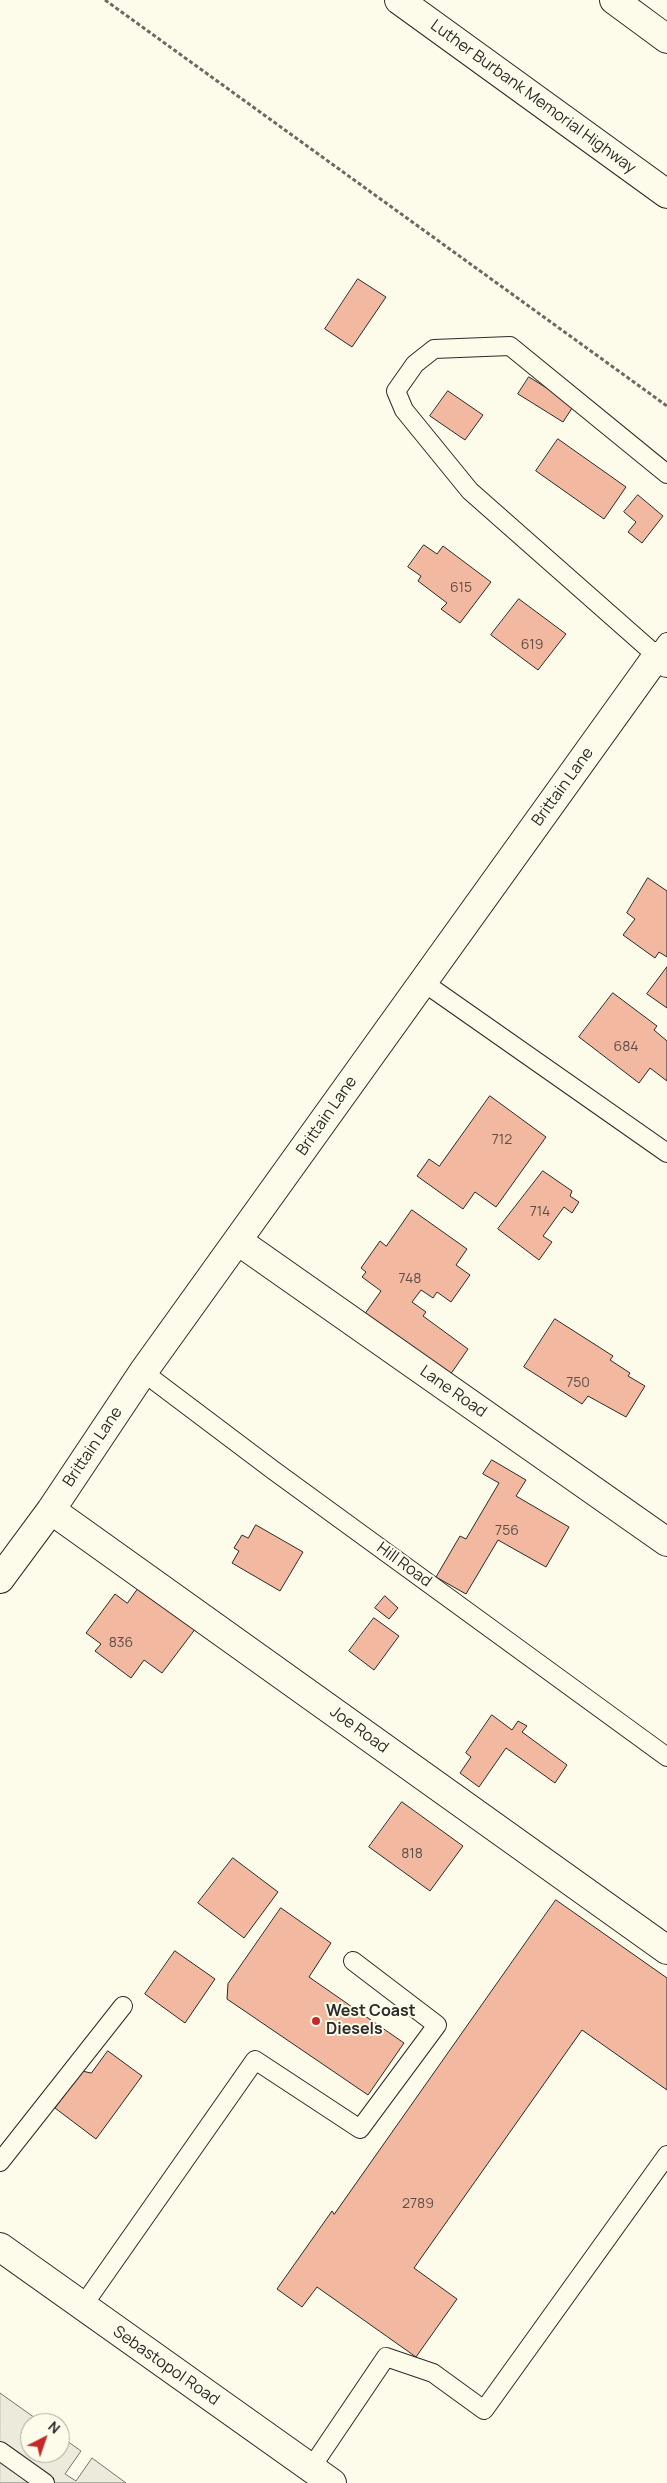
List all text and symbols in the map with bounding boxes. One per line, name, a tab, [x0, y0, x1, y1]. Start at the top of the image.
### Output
street label: Luther Burbank Memorial Highway	[427, 16, 639, 178]
house number: 615	[450, 580, 472, 596]
house number: 619	[521, 637, 543, 653]
street label: Brittain Lane	[528, 744, 598, 830]
house number: 684	[613, 1039, 639, 1055]
street label: Brittain Lane	[293, 1073, 361, 1159]
house number: 712	[492, 1132, 512, 1148]
house number: 714	[530, 1204, 550, 1220]
house number: 748	[399, 1271, 421, 1287]
street label: Lane Road	[416, 1362, 490, 1422]
house number: 750	[566, 1375, 590, 1391]
street label: Brittain Lane	[59, 1403, 127, 1491]
house number: 756	[495, 1523, 519, 1539]
street label: Hill Road	[373, 1539, 435, 1591]
house number: 836	[109, 1635, 133, 1651]
street label: Joe Road	[326, 1702, 392, 1758]
house number: 818	[401, 1846, 423, 1862]
place label: West Coast Diesels	[326, 2002, 416, 2040]
marker: West Coast Diesels	[310, 2015, 322, 2027]
house number: 2789	[402, 2196, 434, 2212]
street label: Sebastopol Road	[109, 2322, 223, 2410]
north arrow	[20, 2413, 70, 2463]
text: N	[44, 2417, 65, 2438]

